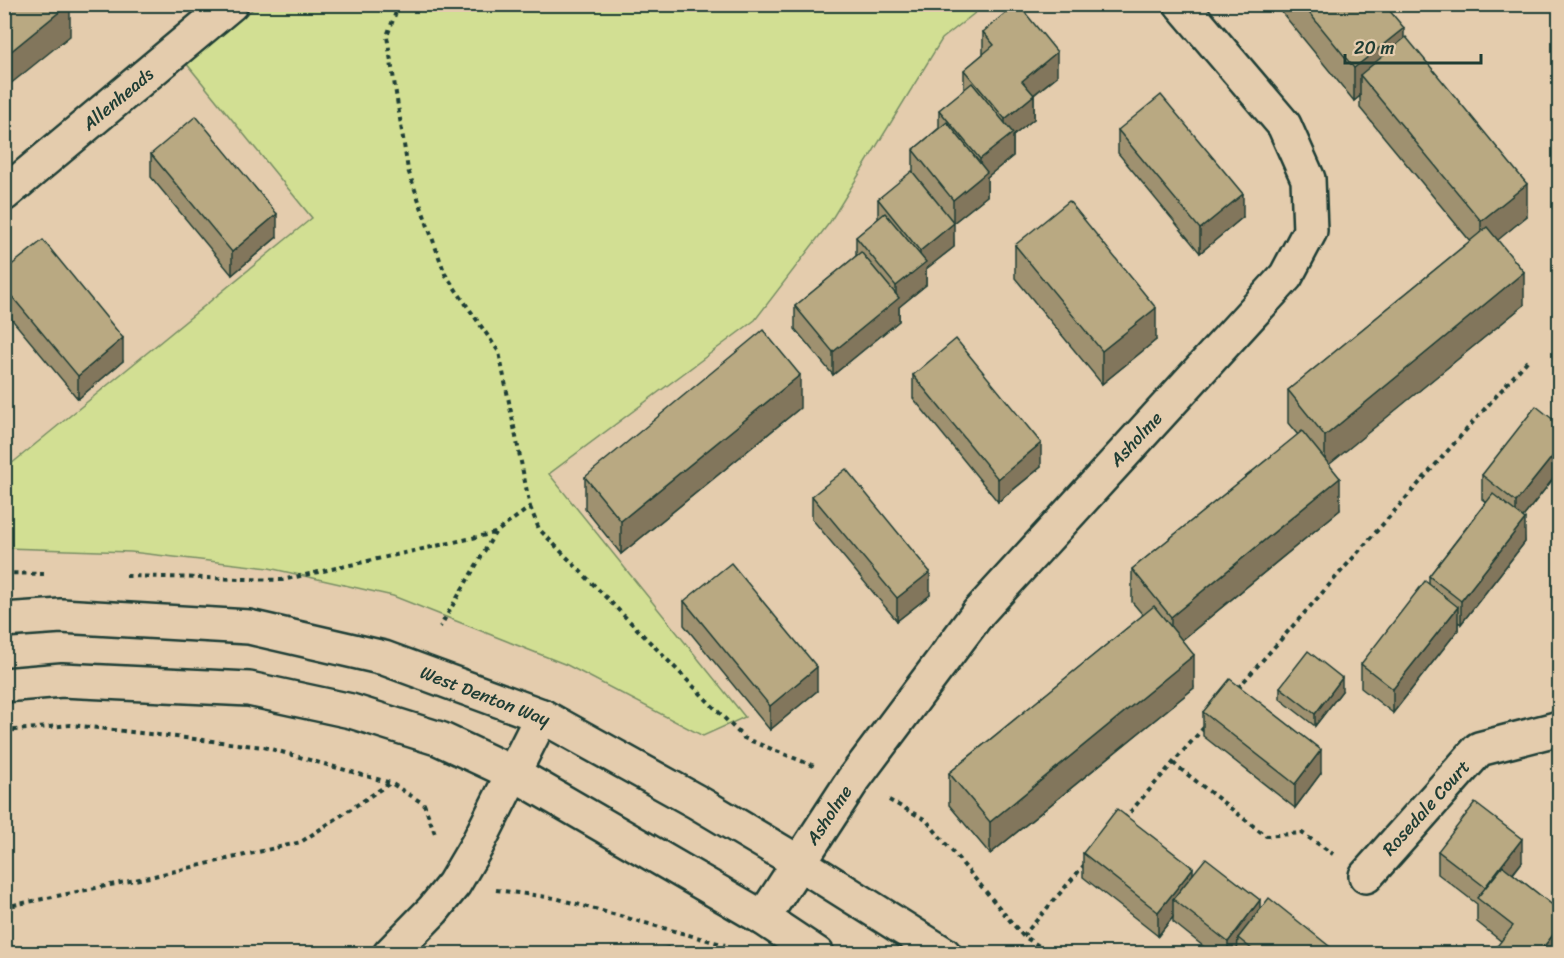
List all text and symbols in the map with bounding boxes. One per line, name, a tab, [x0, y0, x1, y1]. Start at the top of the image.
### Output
scale bar	[1345, 27, 1482, 65]
text: 20 m	[1354, 32, 1394, 64]
street label: Allenheads	[74, 59, 162, 139]
street label: Asholme	[1101, 404, 1171, 475]
street label: West Denton Way	[415, 657, 555, 736]
street label: Rosedale Court	[1374, 752, 1478, 863]
street label: Asholme	[796, 778, 861, 852]

